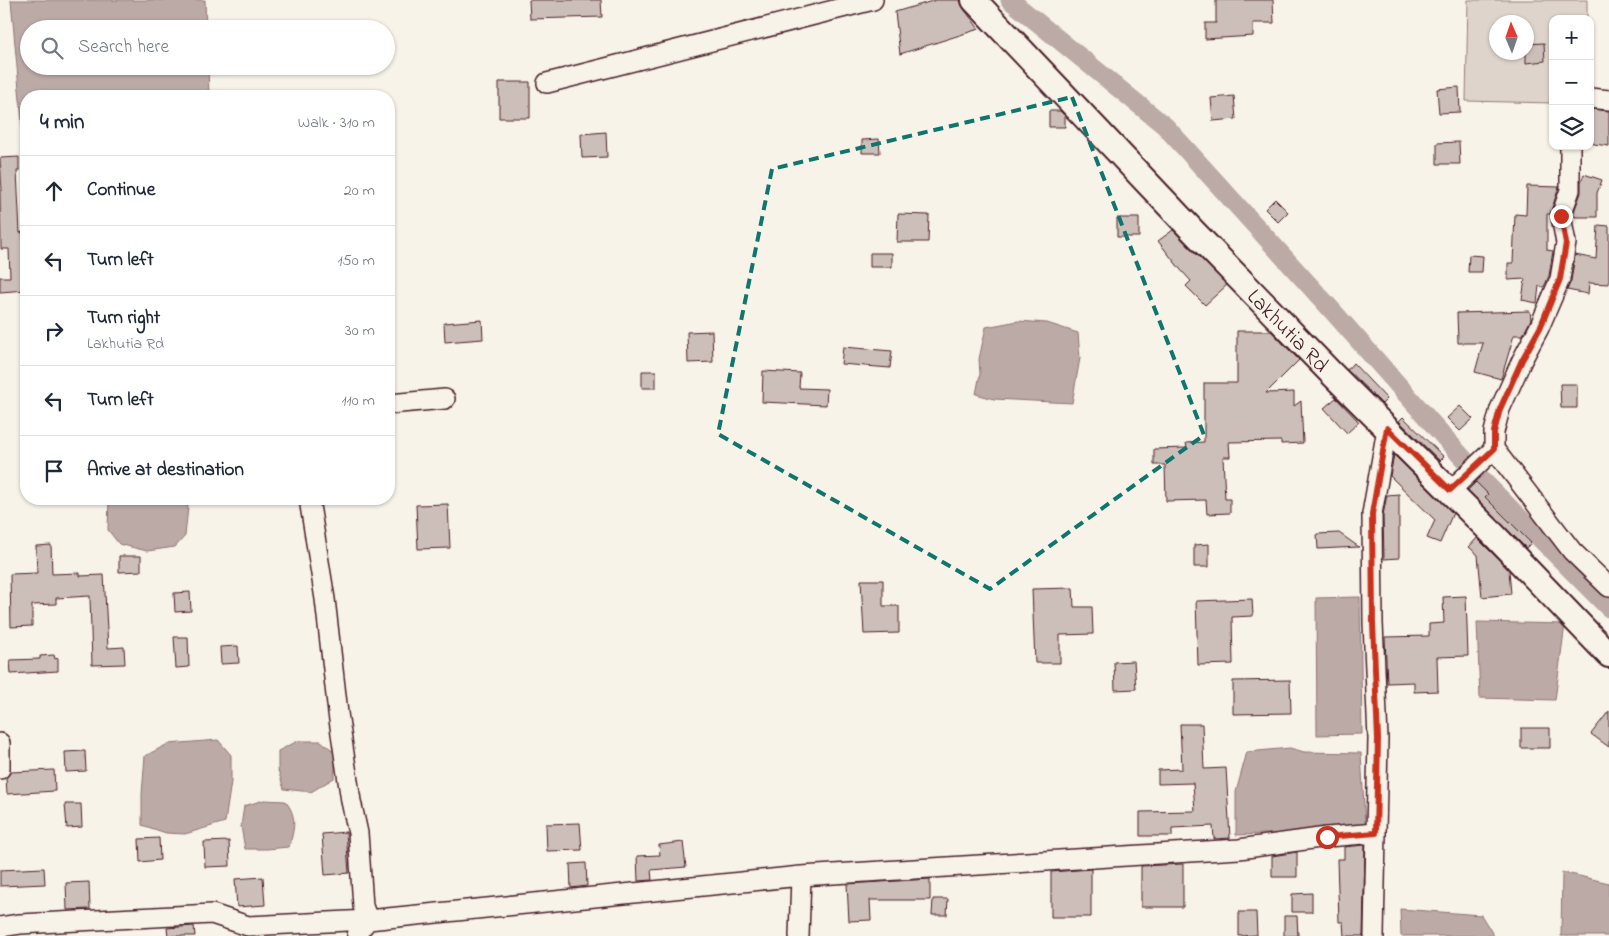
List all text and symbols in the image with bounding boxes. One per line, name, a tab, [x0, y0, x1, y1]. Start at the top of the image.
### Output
north arrow	[1489, 15, 1534, 60]
map controls	[1549, 15, 1594, 150]
button: +	[1549, 15, 1594, 60]
search box	[20, 20, 395, 75]
icon: search	[38, 34, 66, 62]
text: Search here	[78, 34, 169, 61]
button: −	[1549, 60, 1594, 105]
button: layers	[1549, 105, 1594, 150]
text: 4 min	[40, 108, 84, 138]
text: Walk · 310 m	[298, 111, 375, 135]
icon: ahead	[40, 177, 68, 205]
text: Continue	[87, 177, 155, 204]
text: 20 m	[344, 179, 375, 203]
route end	[1550, 205, 1573, 228]
icon: left	[40, 247, 68, 275]
text: Turn left	[87, 247, 154, 274]
text: 150 m	[337, 249, 375, 273]
street label: Lakhutia Rd	[1238, 283, 1335, 381]
text: Turn right	[87, 305, 160, 332]
icon: right	[40, 317, 68, 345]
text: 30 m	[345, 319, 375, 343]
text: Lakhutia Rd	[87, 332, 164, 356]
icon: left	[40, 387, 68, 415]
text: Turn left	[87, 387, 154, 414]
text: 110 m	[341, 389, 375, 413]
icon: arrive	[40, 457, 68, 485]
text: Arrive at destination	[87, 457, 244, 484]
route start	[1316, 826, 1339, 849]

